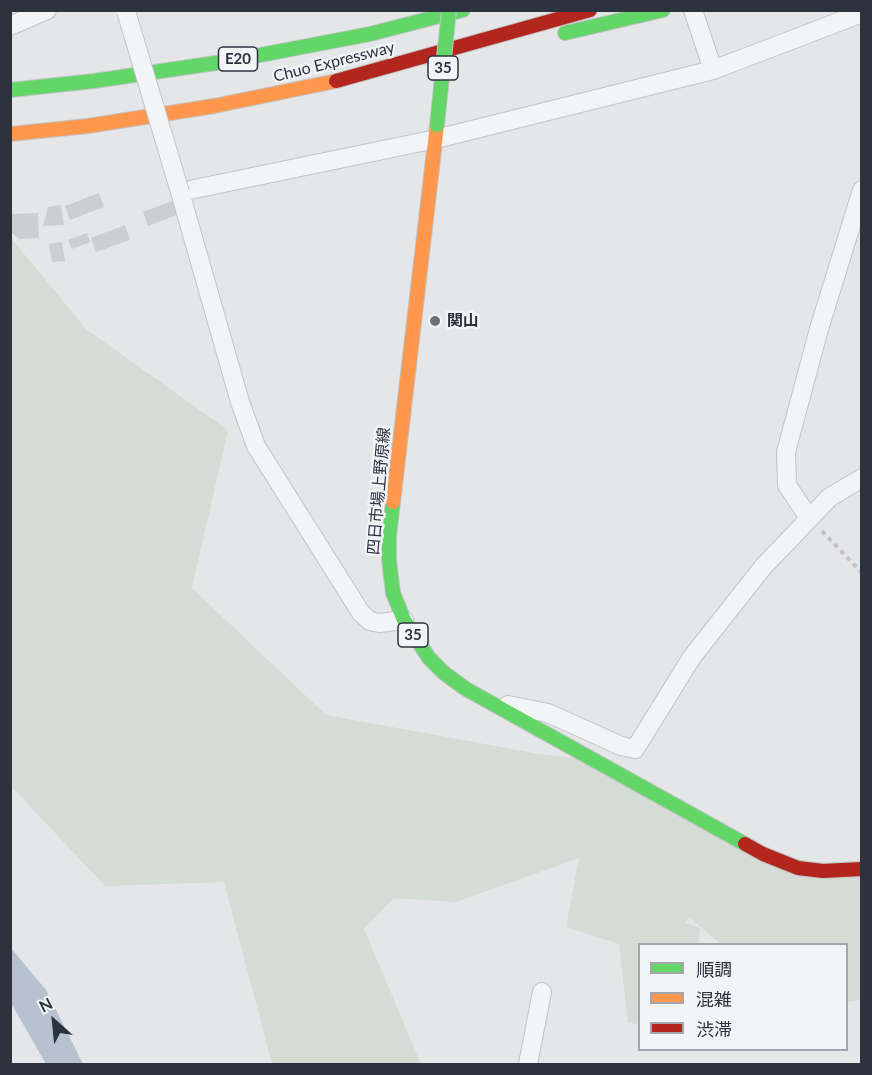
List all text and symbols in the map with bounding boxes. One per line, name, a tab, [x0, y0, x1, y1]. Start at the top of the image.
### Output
street label: Chuo Expressway	[271, 38, 397, 86]
road number: E20	[218, 47, 258, 71]
road number: 35	[428, 56, 458, 80]
place label: 関山	[447, 311, 479, 331]
marker: 関山	[428, 314, 442, 328]
street label: 四日市場上野原線	[364, 426, 394, 556]
road number: 35	[398, 623, 428, 647]
legend	[638, 943, 848, 1051]
text: 順調	[696, 958, 732, 980]
text: 混雑	[696, 988, 732, 1010]
north arrow	[24, 991, 84, 1051]
text: N	[36, 993, 55, 1016]
text: 渋滞	[696, 1018, 732, 1040]

